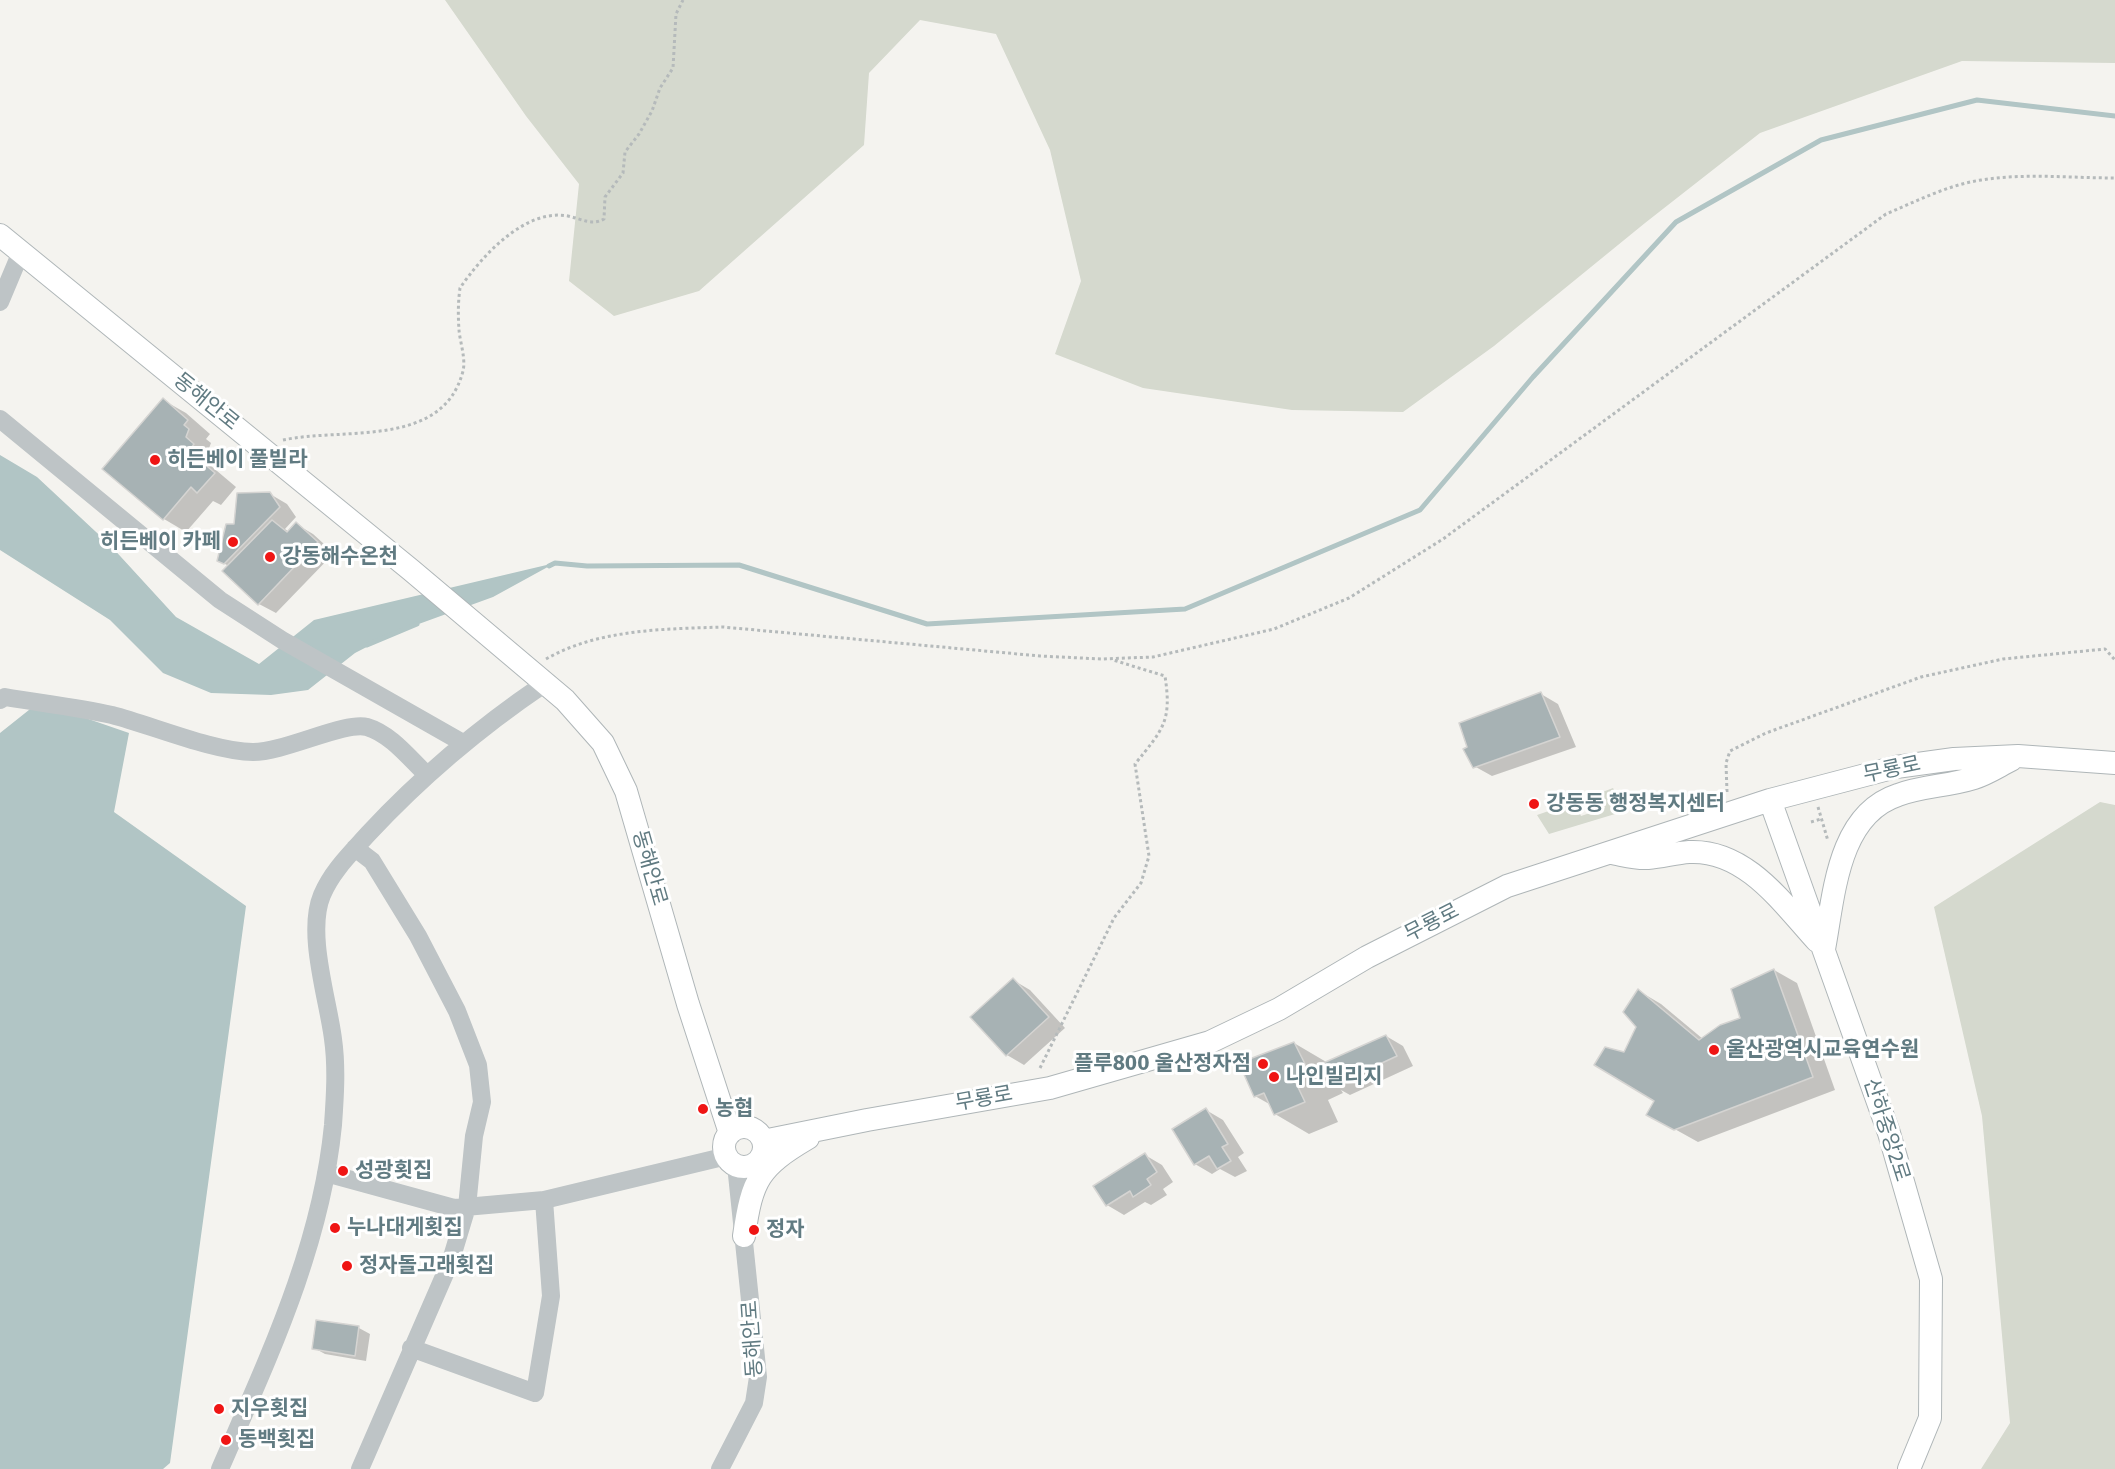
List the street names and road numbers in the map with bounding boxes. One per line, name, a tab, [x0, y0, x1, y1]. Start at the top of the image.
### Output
street label: 동해안로	[168, 368, 244, 436]
street label: 무룡로	[1861, 752, 1923, 788]
street label: 동해안로	[626, 827, 672, 909]
street label: 무룡로	[1400, 899, 1464, 947]
street label: 산하중앙2로	[1857, 1075, 1915, 1185]
street label: 무룡로	[953, 1082, 1015, 1116]
street label: 동해안로	[738, 1300, 768, 1378]

